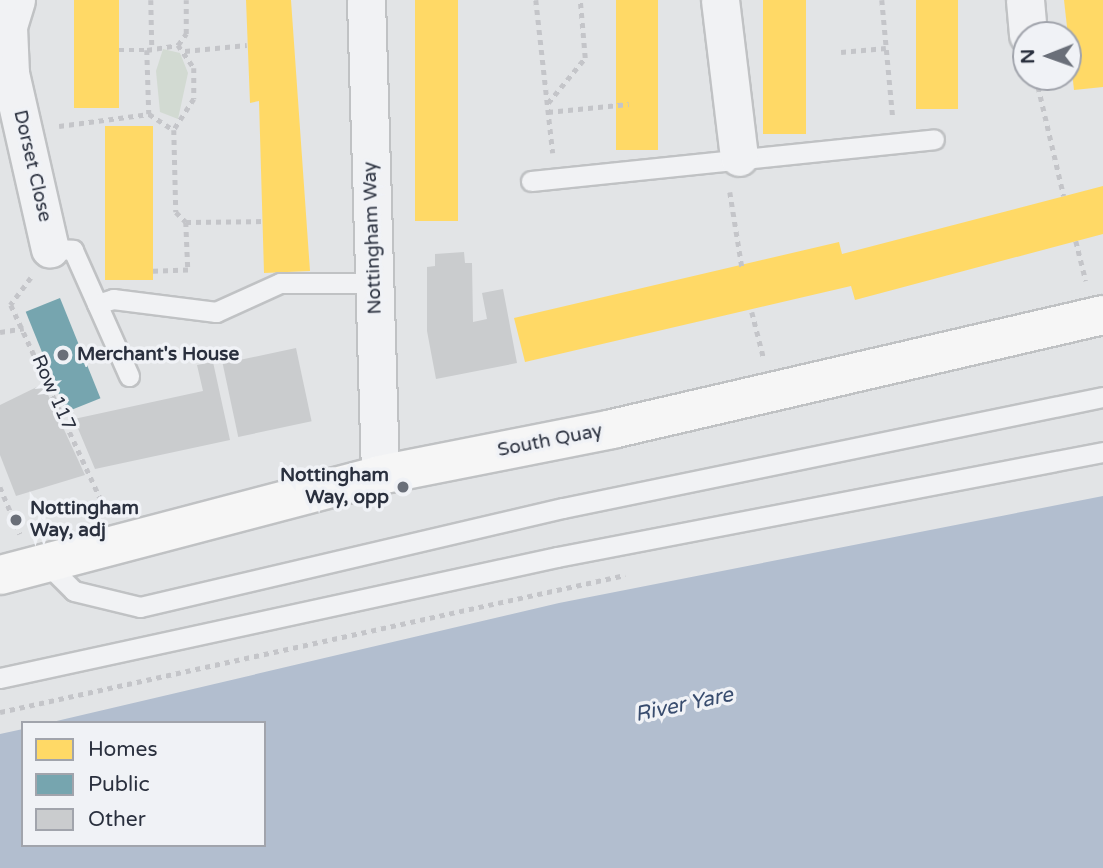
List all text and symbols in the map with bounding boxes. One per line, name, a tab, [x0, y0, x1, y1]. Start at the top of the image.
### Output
north arrow	[1012, 21, 1082, 91]
text: N	[1017, 49, 1039, 64]
street label: Dorset Close	[8, 108, 56, 224]
street label: Nottingham Way	[359, 161, 387, 315]
place label: Merchant's House	[77, 344, 239, 366]
marker: Merchant's House	[55, 347, 71, 363]
street label: Row 117	[26, 351, 80, 435]
street label: South Quay	[496, 420, 604, 462]
place label: Nottingham Way, opp	[280, 465, 389, 509]
marker: Nottingham Way, opp	[395, 479, 411, 495]
place label: Nottingham Way, adj	[30, 498, 139, 542]
marker: Nottingham Way, adj	[8, 512, 24, 528]
water label: River Yare	[633, 682, 735, 728]
legend	[21, 721, 266, 847]
text: Homes	[88, 737, 158, 762]
text: Public	[88, 772, 150, 797]
text: Other	[88, 807, 146, 832]

